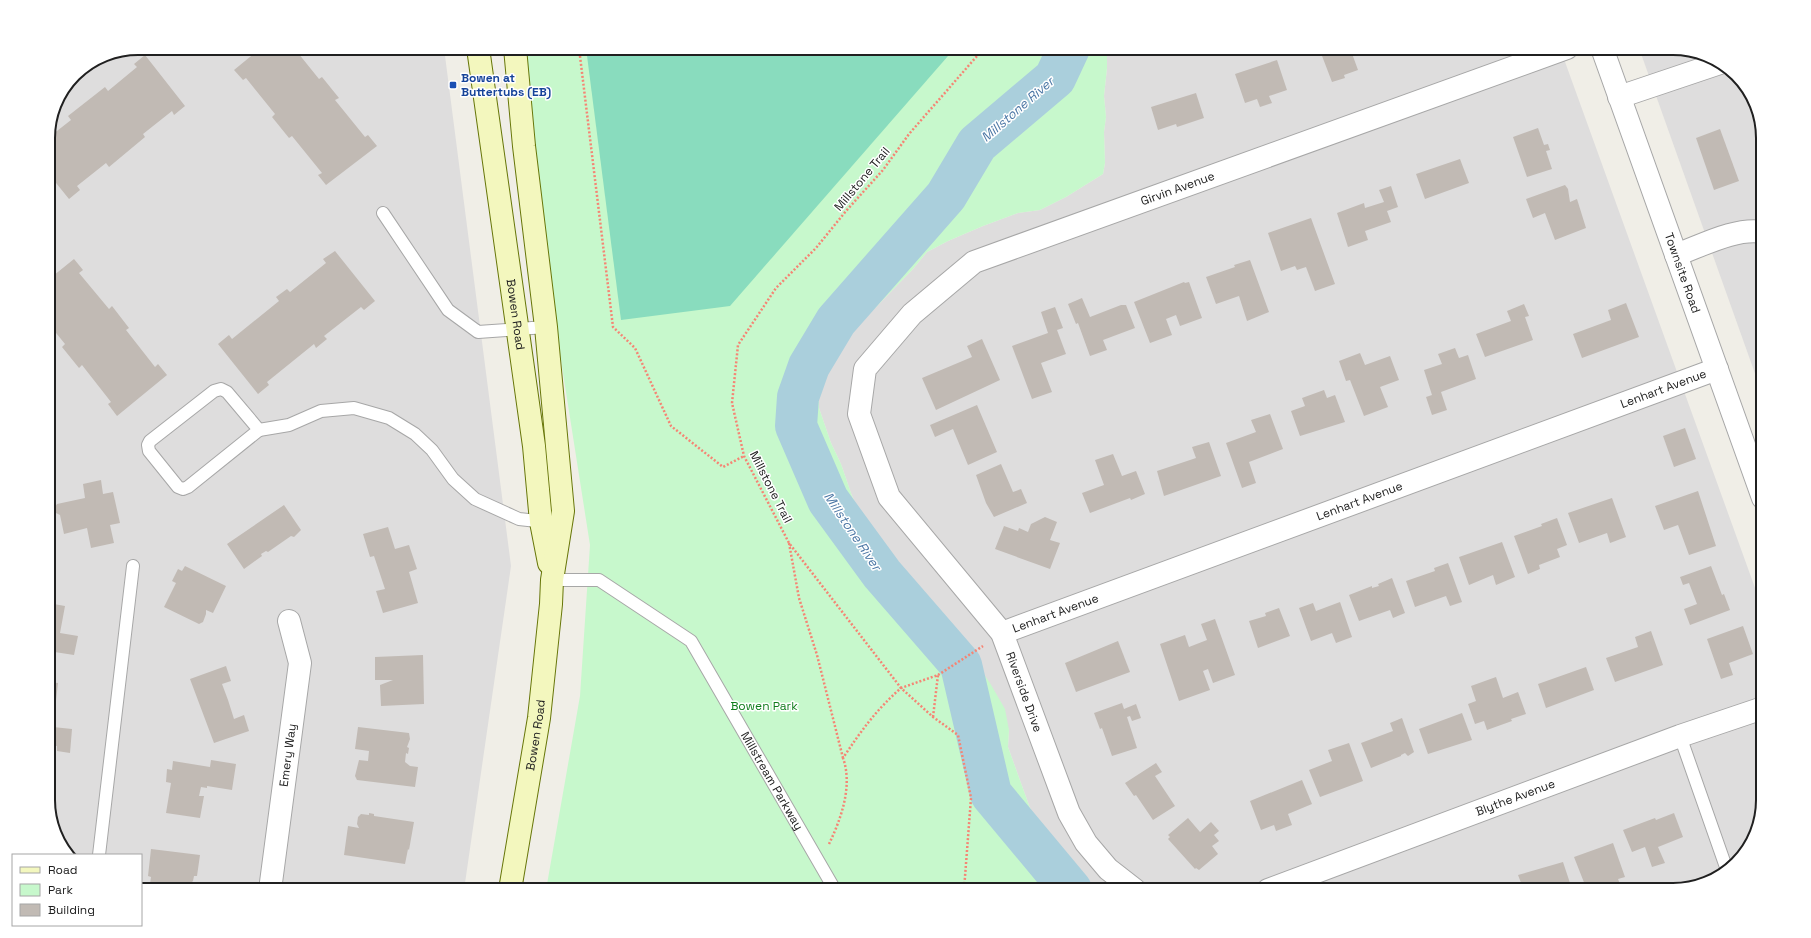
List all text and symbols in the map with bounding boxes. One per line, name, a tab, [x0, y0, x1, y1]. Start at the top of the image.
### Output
place label: Bowen at Buttertubs (EB)	[461, 70, 552, 100]
water label: Millstone River	[977, 72, 1059, 146]
marker: Bowen at Buttertubs (EB)	[448, 80, 458, 90]
street label: Millstone Trail	[831, 144, 893, 214]
street label: Girvin Avenue	[1138, 168, 1217, 209]
street label: Townsite Road	[1661, 231, 1704, 315]
street label: Bowen Road	[503, 278, 528, 351]
street label: Lenhart Avenue	[1618, 366, 1709, 412]
street label: Millstone Trail	[746, 448, 796, 526]
street label: Lenhart Avenue	[1314, 478, 1405, 524]
water label: Millstone River	[820, 489, 886, 576]
street label: Lenhart Avenue	[1010, 590, 1101, 636]
street label: Riverside Drive	[1002, 650, 1046, 734]
park label: Bowen Park	[730, 698, 798, 714]
street label: Bowen Road	[522, 699, 549, 772]
street label: Emery Way	[276, 723, 300, 788]
street label: Millstream Parkway	[737, 729, 807, 833]
street label: Blythe Avenue	[1473, 775, 1557, 820]
legend	[12, 854, 142, 926]
text: Road	[48, 862, 77, 878]
text: Park	[48, 882, 73, 898]
text: Building	[48, 902, 95, 918]

